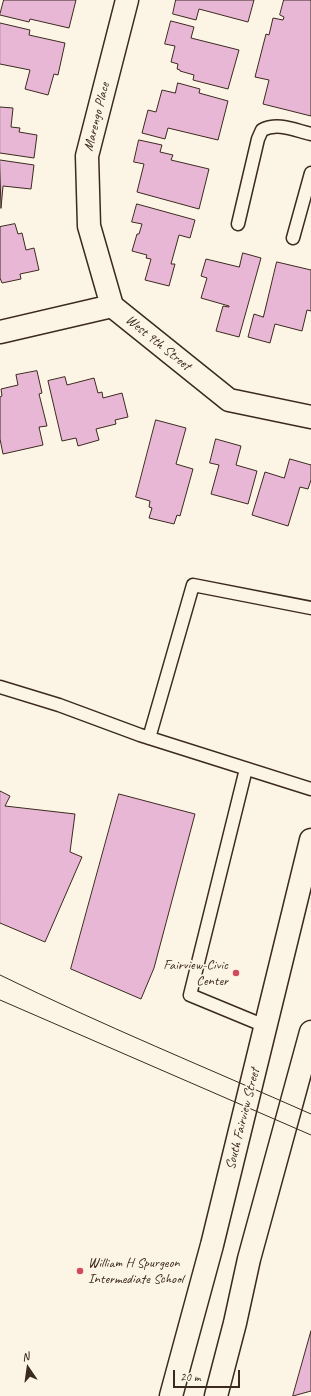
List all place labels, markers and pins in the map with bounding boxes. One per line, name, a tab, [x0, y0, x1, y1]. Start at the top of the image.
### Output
place label: Fairview-Civic Center	[163, 957, 228, 990]
marker: Fairview-Civic Center	[231, 968, 241, 978]
place label: William H Spurgeon Intermediate School	[88, 1255, 183, 1288]
marker: William H Spurgeon Intermediate School	[75, 1266, 85, 1276]

